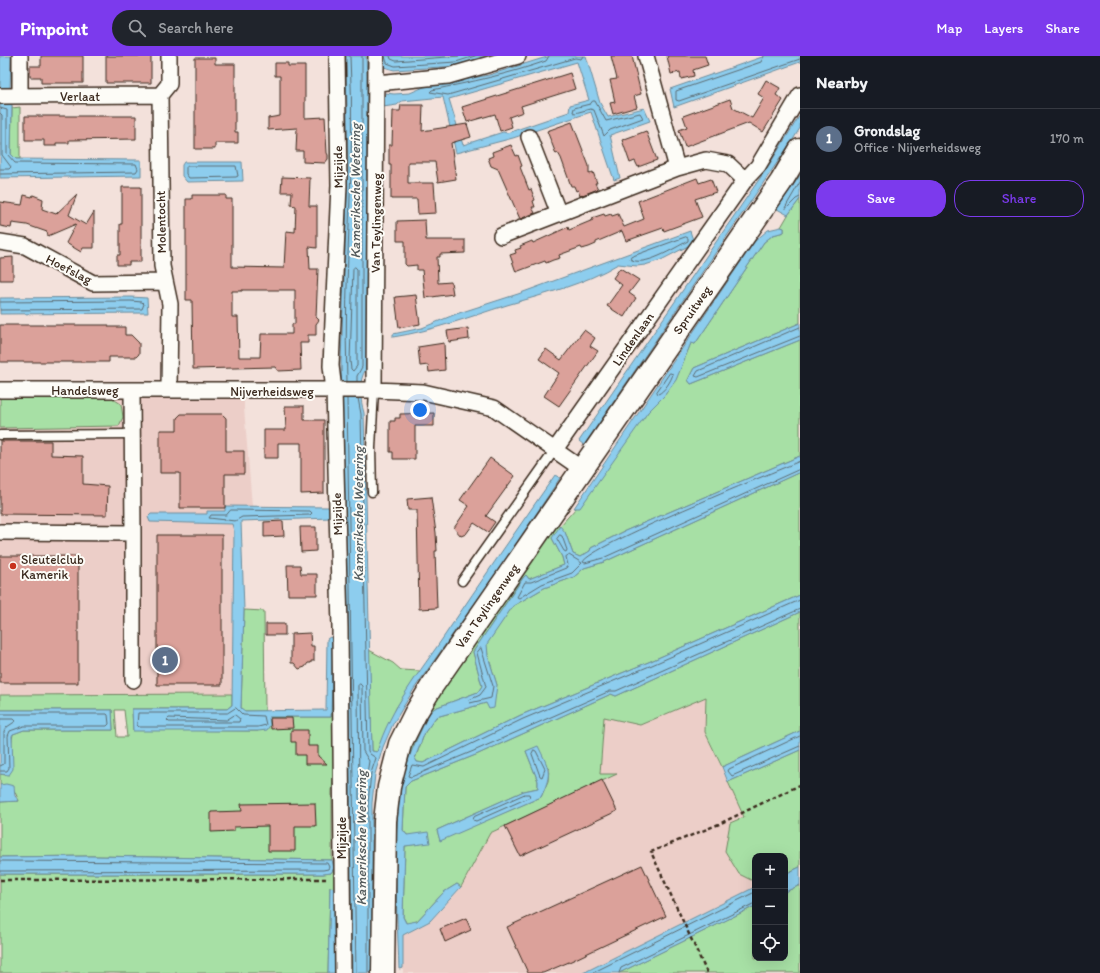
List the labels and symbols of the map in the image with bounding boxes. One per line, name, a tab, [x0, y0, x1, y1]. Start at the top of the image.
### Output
street label: Verlaat	[60, 89, 100, 104]
water label: Kameriksche Wetering	[347, 122, 364, 259]
street label: Mijzijde	[330, 146, 346, 188]
street label: Van Teylingenweg	[368, 173, 384, 273]
street label: Molentocht	[153, 190, 169, 254]
street label: Hoefslag	[43, 251, 95, 287]
street label: Spruitweg	[670, 282, 714, 337]
street label: Lindenlaan	[609, 309, 657, 369]
street label: Handelsweg	[51, 383, 119, 398]
street label: Nijverheidsweg	[230, 384, 314, 399]
your location	[410, 400, 430, 420]
water label: Kameriksche Wetering	[350, 445, 367, 582]
street label: Mijzijde	[329, 492, 345, 536]
place label: Sleutelclub Kamerik	[21, 552, 84, 582]
street label: Van Teylingenweg	[452, 560, 522, 651]
marker: Sleutelclub Kamerik	[8, 561, 18, 571]
pin: 1	[152, 645, 178, 675]
water label: Kameriksche Wetering	[353, 769, 370, 906]
street label: Mijzijde	[334, 817, 349, 859]

